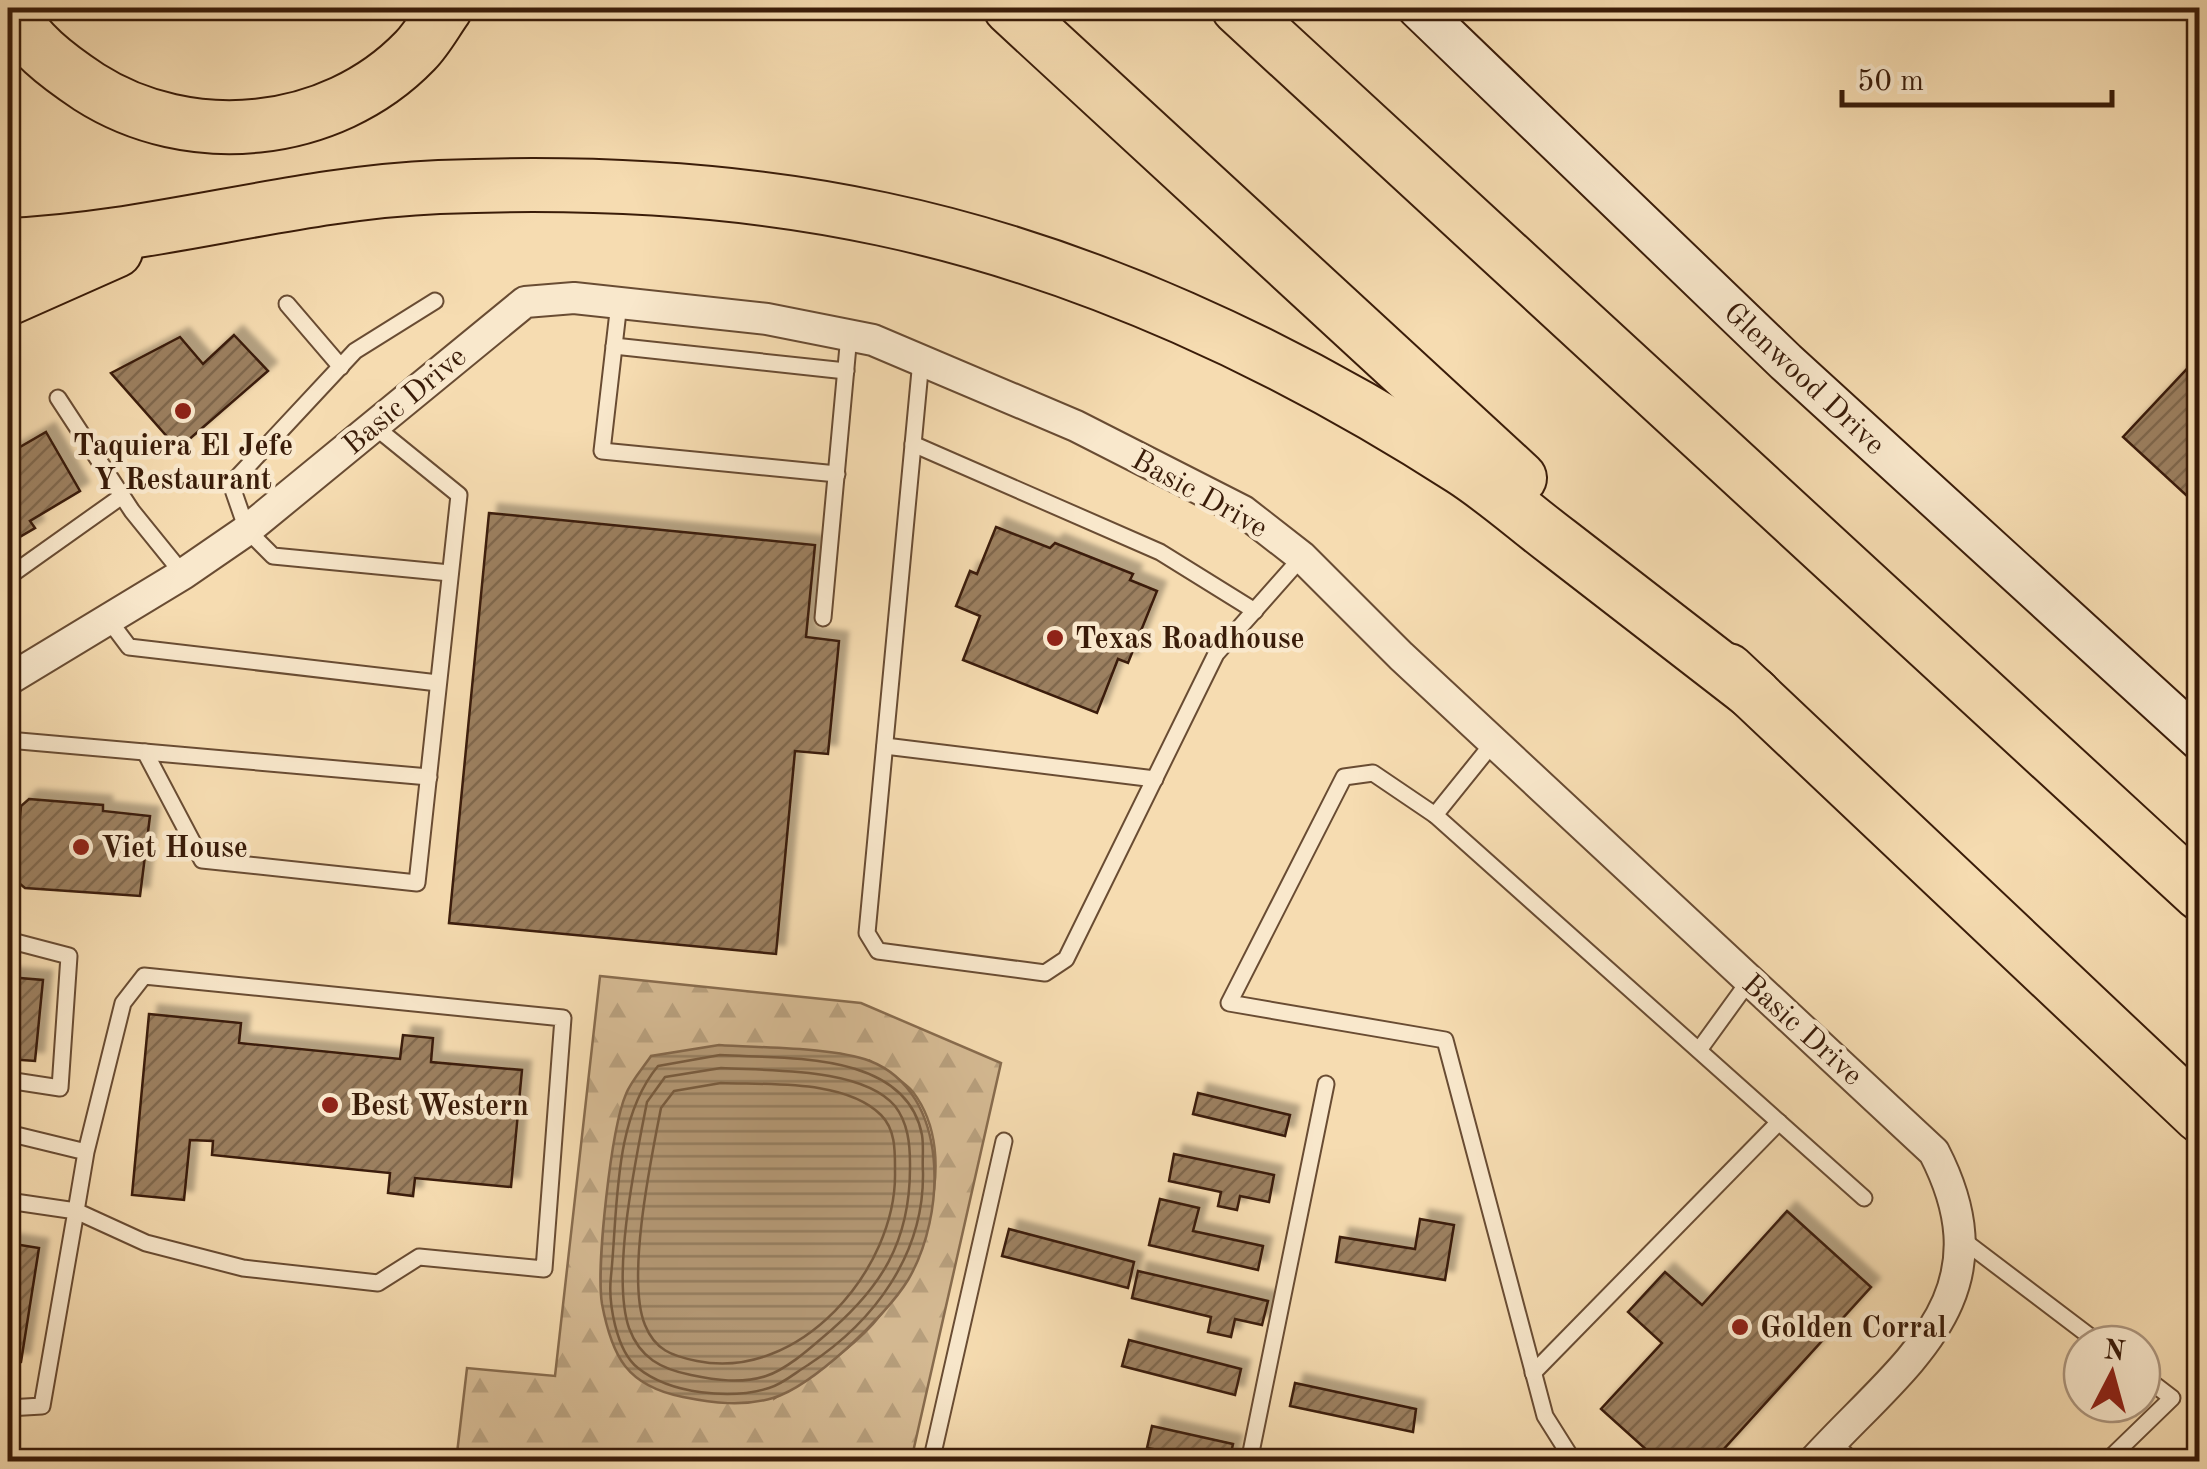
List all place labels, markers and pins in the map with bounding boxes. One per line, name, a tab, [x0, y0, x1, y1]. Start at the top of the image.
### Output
marker: Taquiera El Jefe Y Restaurant	[172, 400, 194, 422]
place label: Taquiera El Jefe Y Restaurant	[73, 432, 293, 496]
place label: Texas Roadhouse	[1075, 625, 1305, 655]
marker: Texas Roadhouse	[1044, 627, 1066, 649]
place label: Viet House	[101, 834, 248, 864]
marker: Viet House	[70, 836, 92, 858]
place label: Best Western	[350, 1092, 529, 1122]
marker: Best Western	[319, 1094, 341, 1116]
place label: Golden Corral	[1760, 1314, 1947, 1344]
marker: Golden Corral	[1729, 1316, 1751, 1338]

